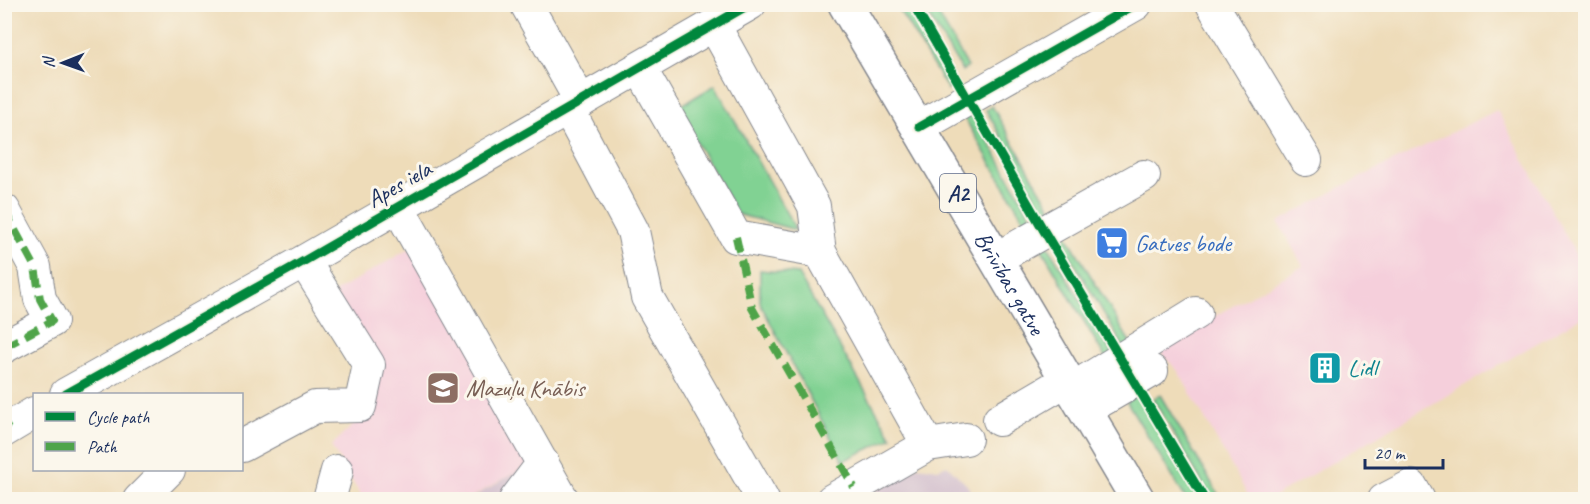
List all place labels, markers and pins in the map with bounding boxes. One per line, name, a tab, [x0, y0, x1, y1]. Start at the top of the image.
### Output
supermarket icon: Gatves bode	[1094, 225, 1130, 261]
place label: Gatves bode	[1135, 228, 1233, 258]
building icon: Lidl	[1307, 350, 1343, 386]
place label: Lidl	[1348, 353, 1380, 383]
school or university icon: Mazuļu Knābis	[425, 370, 461, 406]
place label: Mazuļu Knābis	[466, 373, 586, 403]

